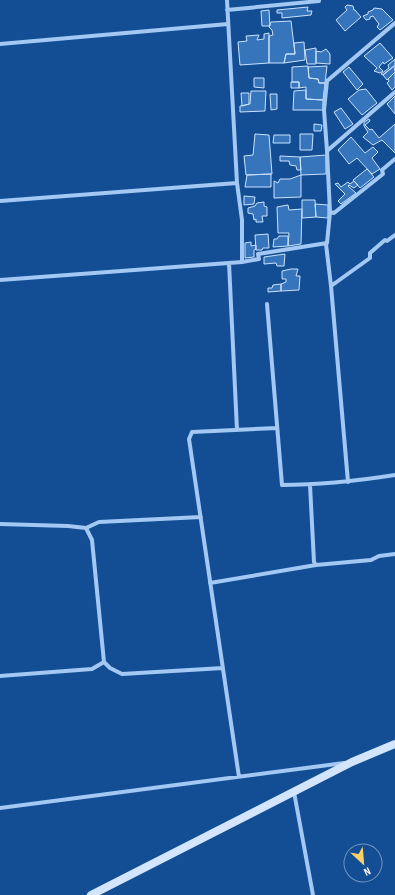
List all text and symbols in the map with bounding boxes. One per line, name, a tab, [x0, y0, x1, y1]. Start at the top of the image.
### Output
north arrow	[343, 843, 383, 883]
text: N	[362, 864, 373, 879]

